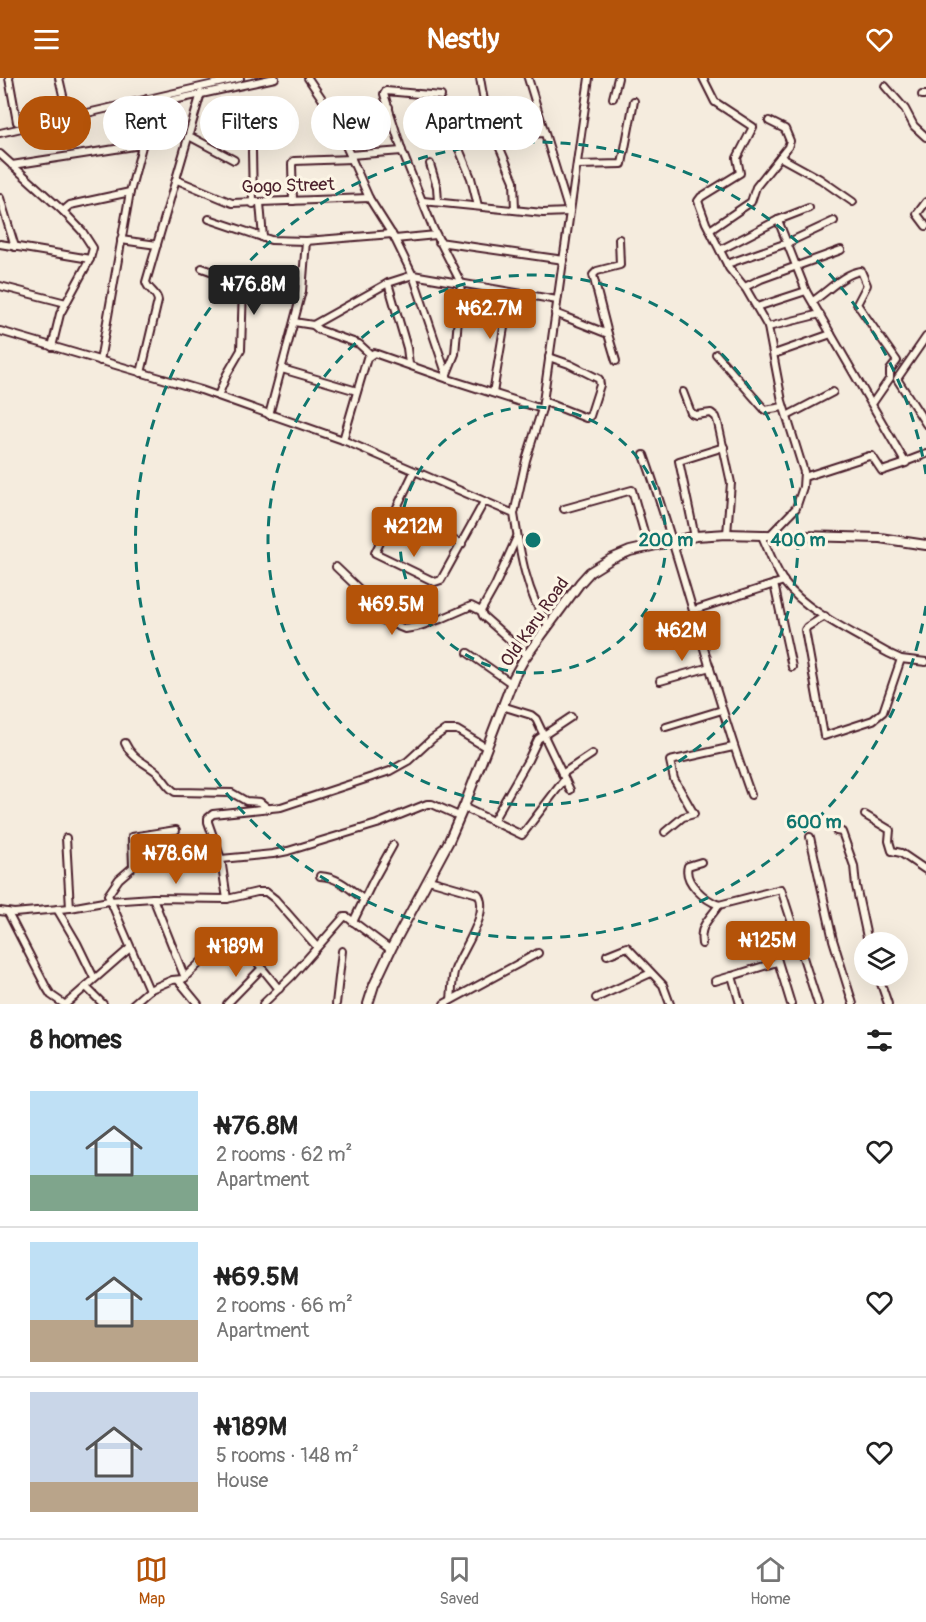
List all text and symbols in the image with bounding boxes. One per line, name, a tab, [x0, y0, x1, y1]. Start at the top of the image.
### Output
icon: menu	[30, 23, 63, 56]
text: Nestly	[427, 23, 499, 56]
icon: heart	[863, 23, 896, 56]
chip: Buy	[18, 96, 91, 150]
chip: Rent	[103, 96, 188, 150]
chip: Filters	[200, 96, 299, 150]
chip: New	[311, 96, 391, 150]
chip: Apartment	[403, 96, 543, 150]
street label: Gogo Street	[241, 173, 336, 199]
pin: ₦76.8M	[205, 265, 303, 316]
text: ₦76.8M	[222, 272, 286, 297]
pin: ₦62.7M	[441, 289, 539, 340]
text: ₦62.7M	[458, 296, 522, 321]
pin: ₦212M	[372, 507, 456, 558]
text: ₦212M	[386, 514, 442, 539]
text: 200 m	[639, 529, 693, 552]
text: 400 m	[771, 529, 825, 552]
centre of rings	[523, 530, 543, 550]
street label: Old Karu Road	[496, 573, 574, 671]
pin: ₦69.5M	[343, 585, 441, 636]
text: ₦69.5M	[360, 592, 424, 617]
pin: ₦62M	[646, 611, 718, 662]
text: ₦62M	[657, 618, 707, 643]
text: 600 m	[787, 811, 841, 834]
pin: ₦78.6M	[127, 834, 225, 885]
text: ₦78.6M	[144, 841, 208, 866]
pin: ₦125M	[726, 921, 810, 972]
pin: ₦189M	[194, 927, 278, 978]
text: ₦125M	[740, 928, 796, 953]
map controls	[854, 932, 908, 986]
button: layers	[854, 932, 908, 986]
text: ₦189M	[209, 934, 263, 959]
text: 8 homes	[30, 1024, 122, 1056]
icon: filters	[863, 1024, 896, 1057]
text: ₦76.8M	[216, 1110, 298, 1142]
icon: home	[78, 1115, 150, 1187]
icon: heart	[863, 1135, 896, 1168]
text: 2 rooms · 62 m²	[216, 1142, 352, 1167]
text: Apartment	[216, 1167, 309, 1192]
text: ₦69.5M	[216, 1261, 299, 1293]
icon: home	[78, 1266, 150, 1338]
icon: heart	[863, 1286, 896, 1319]
text: 2 rooms · 66 m²	[216, 1293, 353, 1318]
text: Apartment	[216, 1318, 309, 1343]
text: ₦189M	[216, 1411, 287, 1443]
icon: home	[78, 1416, 150, 1488]
icon: heart	[863, 1436, 896, 1469]
text: 5 rooms · 148 m²	[216, 1443, 359, 1468]
text: House	[216, 1468, 268, 1493]
tab: Map	[135, 1553, 168, 1609]
tab: Saved	[439, 1553, 479, 1609]
tab: Home	[750, 1553, 791, 1609]

